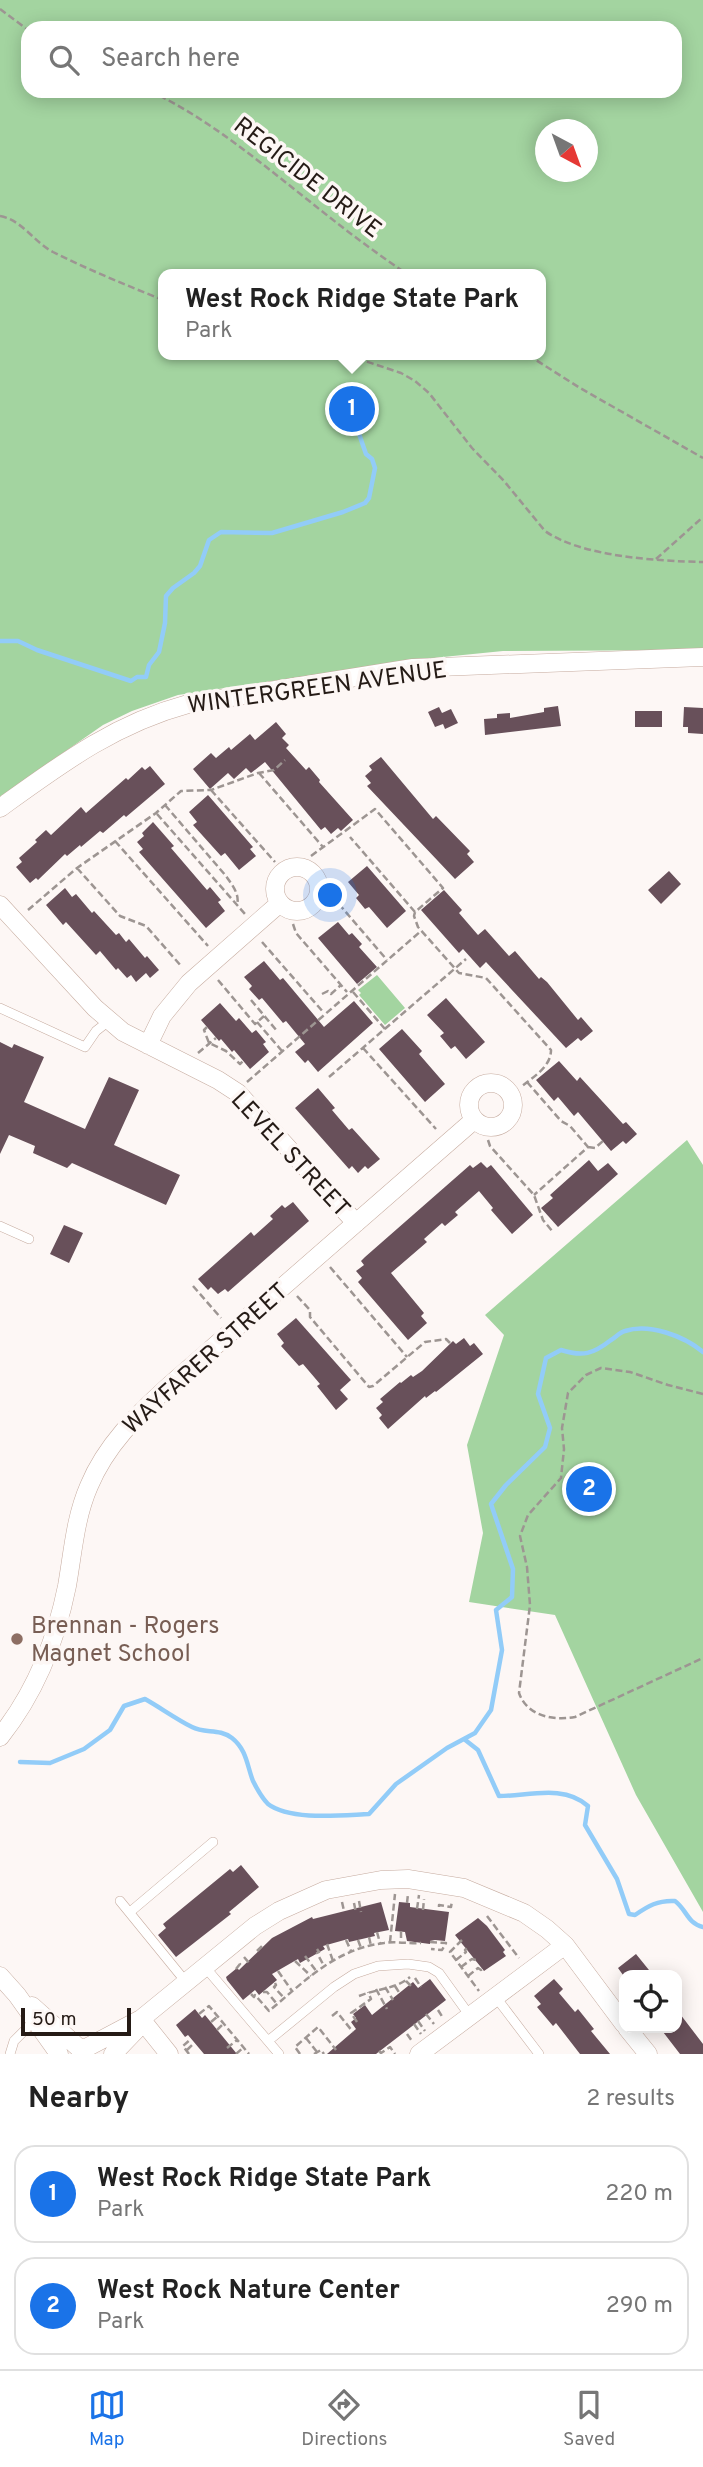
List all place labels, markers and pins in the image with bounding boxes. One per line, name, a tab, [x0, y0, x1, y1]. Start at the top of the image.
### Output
pin: 1	[329, 383, 375, 435]
pin: 2	[566, 1463, 612, 1515]
place label: Brennan - Rogers Magnet School	[31, 1612, 219, 1670]
marker: Brennan - Rogers Magnet School	[9, 1631, 25, 1647]

